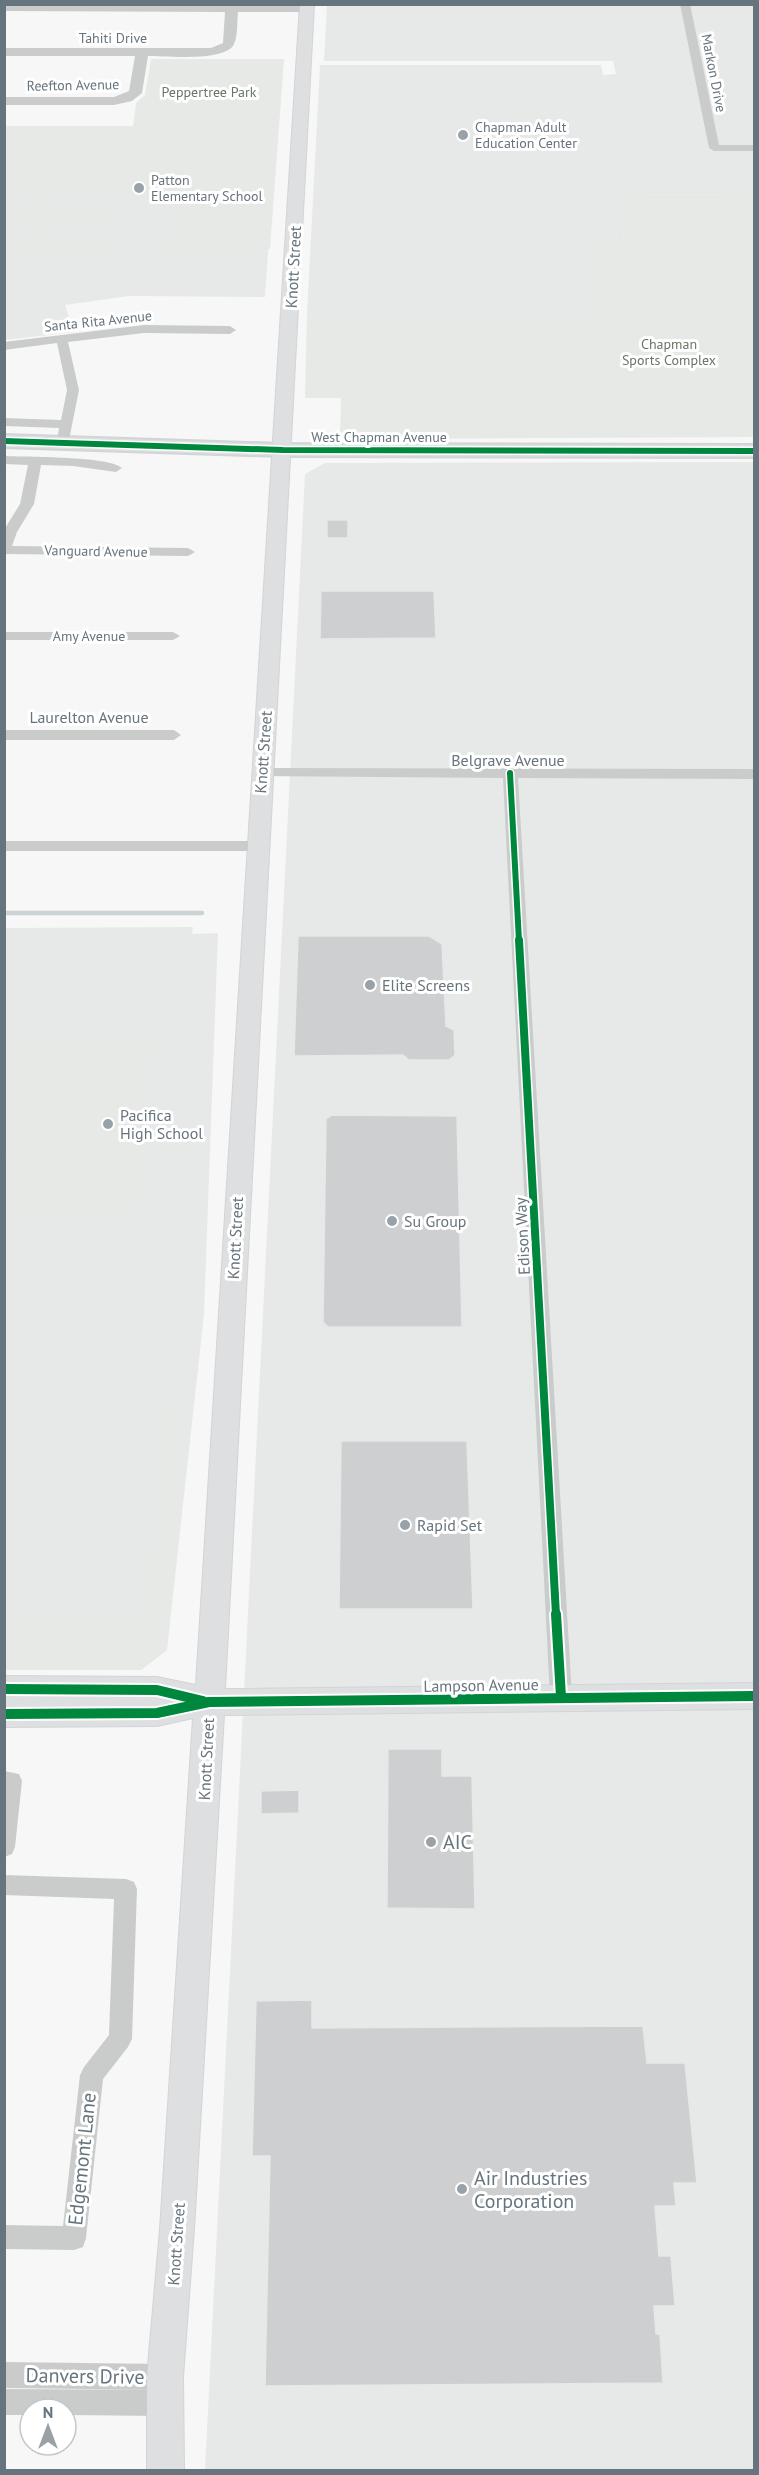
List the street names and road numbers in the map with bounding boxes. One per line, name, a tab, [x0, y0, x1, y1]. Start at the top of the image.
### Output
street label: Tahiti Drive	[79, 29, 147, 47]
street label: Markon Drive	[698, 32, 730, 114]
street label: Reefton Avenue	[26, 75, 120, 95]
street label: Knott Street	[281, 225, 305, 309]
street label: Santa Rita Avenue	[43, 306, 153, 336]
street label: West Chapman Avenue	[311, 428, 447, 446]
street label: Vanguard Avenue	[43, 541, 148, 561]
street label: Amy Avenue	[53, 627, 125, 645]
street label: Laurelton Avenue	[29, 707, 149, 727]
street label: Knott Street	[250, 710, 276, 794]
street label: Belgrave Avenue	[451, 750, 565, 770]
street label: Knott Street	[223, 1196, 247, 1280]
street label: Edison Way	[510, 1196, 534, 1275]
street label: Lampson Avenue	[423, 1674, 539, 1696]
street label: Knott Street	[194, 1717, 218, 1801]
street label: Edgemont Lane	[62, 2091, 102, 2227]
street label: Knott Street	[163, 2202, 189, 2286]
street label: Danvers Drive	[25, 2362, 145, 2390]

